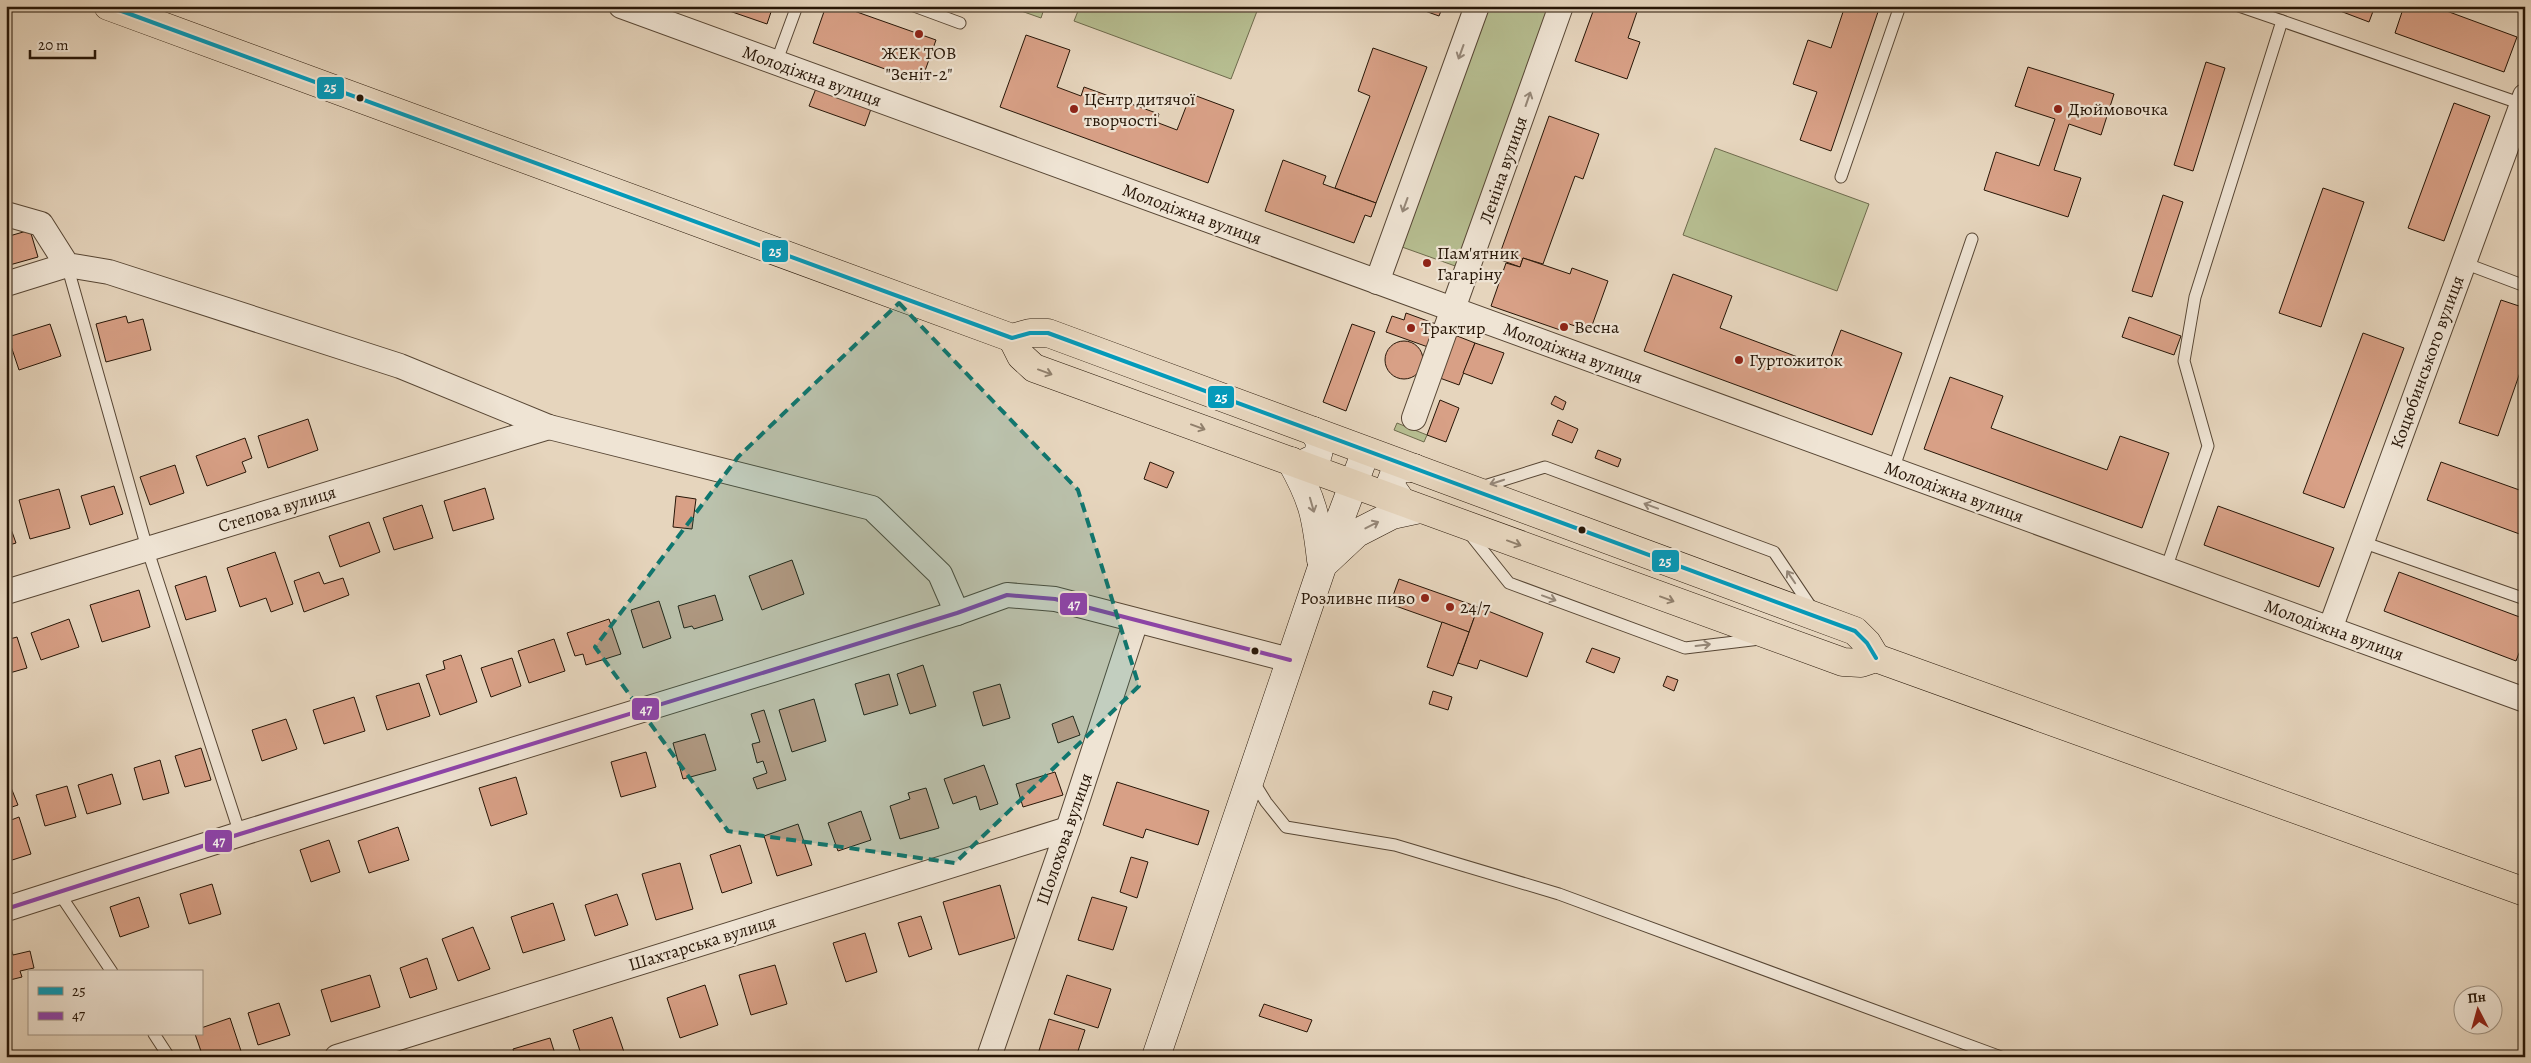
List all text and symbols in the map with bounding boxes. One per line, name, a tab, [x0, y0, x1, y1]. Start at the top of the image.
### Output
scale bar	[30, 28, 95, 60]
marker: ЖЕК ТОВ "Зеніт-2"	[913, 28, 925, 40]
text: 20 m	[38, 35, 69, 55]
street label: Молодіжна вулиця	[739, 40, 885, 112]
place label: ЖЕК ТОВ "Зеніт-2"	[882, 41, 956, 86]
one-way arrow	[1456, 44, 1465, 59]
line badge: 25	[316, 76, 345, 100]
text: 25	[324, 78, 336, 97]
place label: Центр дитячої творчості	[1084, 87, 1195, 132]
one-way arrow	[1524, 91, 1533, 107]
unlabelled marker	[355, 93, 365, 103]
place label: Дюймовочка	[2068, 97, 2169, 121]
marker: Центр дитячої творчості	[1068, 103, 1080, 115]
marker: Дюймовочка	[2052, 103, 2064, 115]
street label: Леніна вулиця	[1473, 113, 1533, 227]
street label: Молодіжна вулиця	[1119, 178, 1265, 250]
one-way arrow	[1400, 196, 1409, 212]
line badge: 25	[761, 239, 789, 263]
place label: Пам'ятник Гагаріну	[1437, 241, 1519, 286]
text: 25	[769, 242, 781, 261]
marker: Пам'ятник Гагаріну	[1421, 257, 1433, 269]
street label: Коцюбинського вулиця	[2385, 272, 2469, 452]
place label: Весна	[1574, 315, 1620, 339]
place label: Трактир	[1421, 316, 1485, 340]
street label: Молодіжна вулиця	[1500, 317, 1646, 389]
marker: Весна	[1558, 321, 1570, 333]
marker: Трактир	[1405, 322, 1417, 334]
place label: Гуртожиток	[1749, 348, 1843, 372]
marker: Гуртожиток	[1733, 354, 1745, 366]
one-way arrow	[1037, 368, 1052, 377]
line badge: 25	[1207, 385, 1235, 409]
text: 25	[1215, 388, 1227, 407]
one-way arrow	[1189, 423, 1205, 432]
street label: Молодіжна вулиця	[1881, 456, 2027, 528]
one-way arrow	[1490, 478, 1506, 487]
street label: Степова вулиця	[215, 480, 339, 538]
one-way arrow	[1308, 496, 1318, 512]
one-way arrow	[1643, 501, 1659, 510]
one-way arrow	[1365, 520, 1380, 530]
unlabelled marker	[1577, 525, 1587, 535]
one-way arrow	[1506, 539, 1522, 548]
line badge: 25	[1651, 549, 1680, 573]
text: 25	[1659, 552, 1671, 571]
one-way arrow	[1786, 571, 1796, 585]
place label: Розливне пиво	[1300, 586, 1415, 610]
line badge: 47	[1059, 592, 1088, 616]
marker: Розливне пиво	[1419, 592, 1431, 604]
one-way arrow	[1541, 594, 1557, 603]
street label: Молодіжна вулиця	[2261, 594, 2407, 666]
text: 47	[1068, 595, 1080, 614]
place label: 24/7	[1460, 595, 1491, 619]
one-way arrow	[1659, 595, 1674, 604]
marker: 24/7	[1444, 601, 1456, 613]
one-way arrow	[1695, 640, 1711, 650]
unlabelled marker	[1250, 646, 1260, 656]
line badge: 47	[631, 697, 660, 721]
text: 47	[640, 700, 652, 719]
street label: Шолохова вулиця	[1030, 770, 1098, 908]
line badge: 47	[204, 829, 233, 853]
text: 47	[213, 832, 225, 851]
street label: Шахтарська вулиця	[625, 909, 779, 977]
legend	[28, 970, 202, 1036]
text: 25	[72, 981, 86, 1001]
north arrow	[2454, 986, 2504, 1036]
text: Пн	[2467, 987, 2487, 1008]
text: 47	[72, 1005, 86, 1025]

